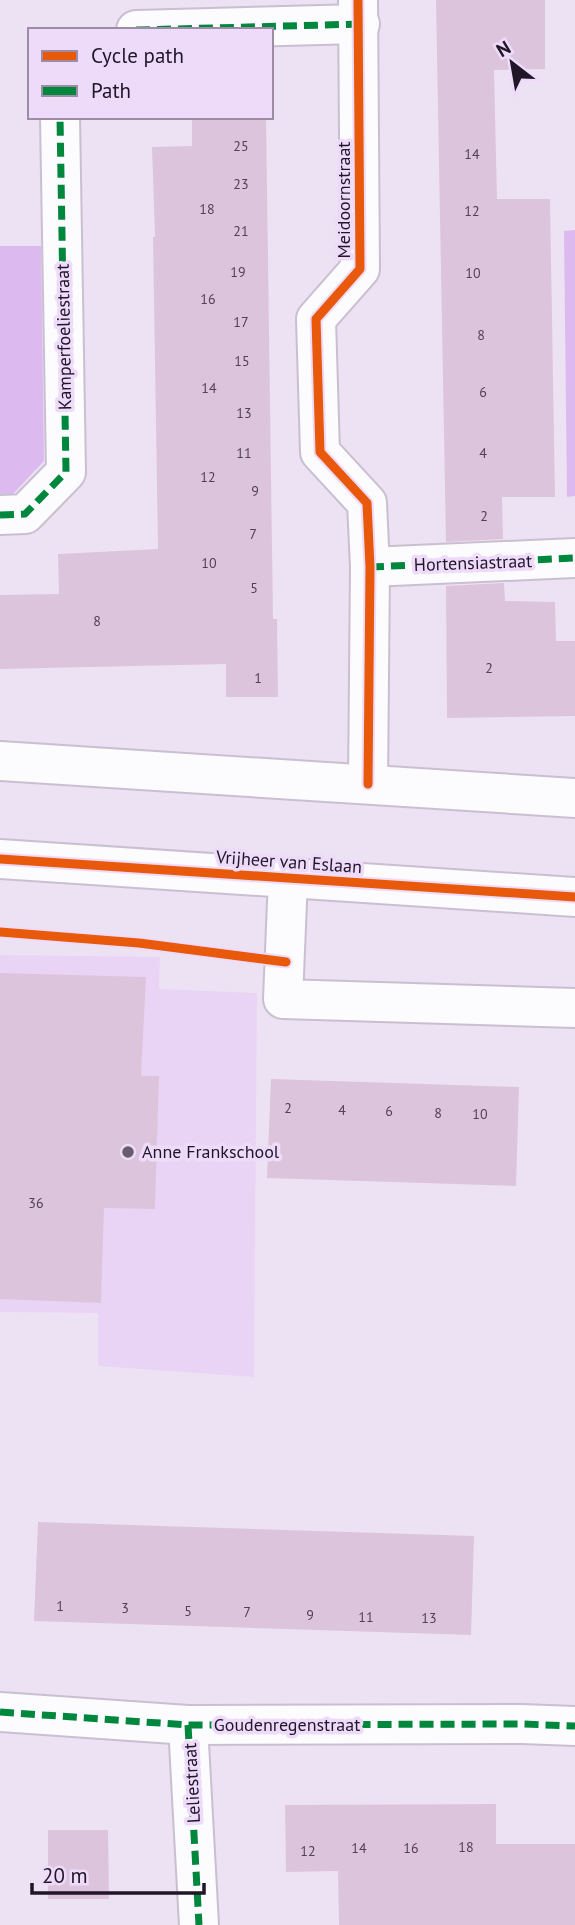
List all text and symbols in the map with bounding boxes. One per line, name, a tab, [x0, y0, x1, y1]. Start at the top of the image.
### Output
legend	[28, 28, 273, 119]
north arrow	[477, 28, 547, 98]
text: N	[492, 35, 515, 62]
text: Cycle path	[91, 42, 184, 69]
text: Path	[91, 77, 131, 104]
house number: 25	[233, 137, 249, 155]
street label: Meidoornstraat	[332, 142, 355, 258]
house number: 14	[464, 145, 480, 163]
house number: 23	[233, 175, 249, 193]
house number: 18	[199, 200, 215, 218]
house number: 12	[464, 202, 480, 220]
house number: 21	[233, 222, 249, 240]
house number: 19	[230, 263, 246, 281]
street label: Kamperfoeliestraat	[51, 264, 76, 410]
house number: 10	[465, 264, 481, 282]
house number: 16	[200, 290, 216, 308]
house number: 17	[233, 313, 249, 331]
house number: 8	[477, 326, 485, 344]
house number: 15	[234, 352, 250, 370]
house number: 14	[201, 379, 217, 397]
house number: 6	[479, 383, 487, 401]
house number: 13	[236, 404, 252, 422]
house number: 11	[236, 444, 252, 462]
house number: 4	[479, 444, 487, 462]
house number: 12	[200, 468, 216, 486]
house number: 9	[251, 482, 259, 500]
house number: 2	[480, 507, 488, 525]
house number: 7	[249, 525, 257, 543]
street label: Hortensiastraat	[413, 549, 533, 576]
house number: 10	[201, 554, 217, 572]
house number: 5	[250, 579, 258, 597]
house number: 8	[93, 612, 101, 630]
house number: 2	[485, 659, 493, 677]
house number: 1	[254, 669, 262, 687]
street label: Vrijheer van Eslaan	[214, 845, 363, 878]
house number: 2	[284, 1099, 292, 1117]
house number: 4	[338, 1101, 346, 1119]
house number: 6	[385, 1102, 393, 1120]
house number: 8	[434, 1104, 442, 1122]
house number: 10	[472, 1105, 488, 1123]
place label: Anne Frankschool	[142, 1140, 280, 1163]
marker: Anne Frankschool	[120, 1144, 136, 1160]
house number: 36	[28, 1194, 44, 1212]
house number: 1	[56, 1597, 64, 1615]
house number: 3	[121, 1599, 129, 1617]
house number: 5	[184, 1602, 192, 1620]
house number: 7	[243, 1603, 251, 1621]
house number: 9	[306, 1606, 314, 1624]
house number: 11	[358, 1608, 374, 1626]
house number: 13	[421, 1609, 437, 1627]
street label: Goudenregenstraat	[214, 1713, 360, 1736]
street label: Leliestraat	[178, 1742, 205, 1824]
house number: 18	[458, 1838, 474, 1856]
house number: 14	[351, 1839, 367, 1857]
house number: 16	[403, 1839, 419, 1857]
house number: 12	[300, 1842, 316, 1860]
scale bar	[32, 1852, 203, 1896]
text: 20 m	[42, 1862, 88, 1889]

